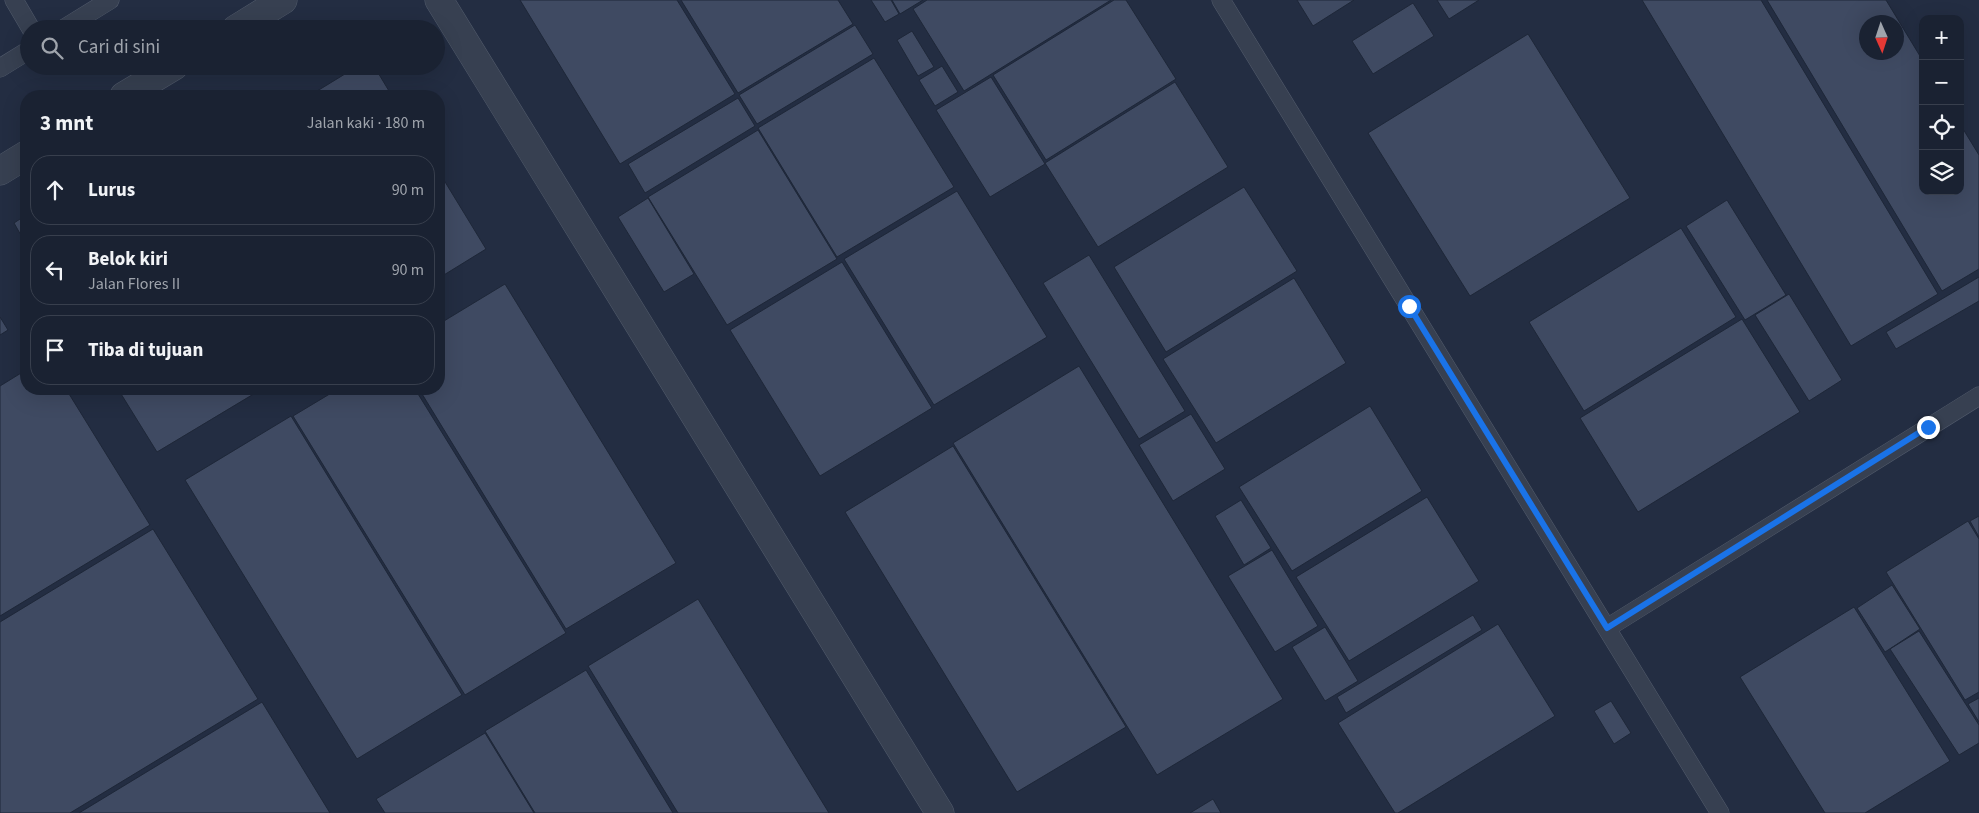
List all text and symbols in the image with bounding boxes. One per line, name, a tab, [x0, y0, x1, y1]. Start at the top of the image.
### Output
north arrow	[1859, 15, 1904, 60]
map controls	[1919, 15, 1964, 195]
button: +	[1919, 15, 1964, 60]
search box	[20, 20, 445, 75]
icon: search	[38, 34, 66, 62]
text: Cari di sini	[78, 34, 160, 61]
button: −	[1919, 60, 1964, 105]
button: locate	[1919, 105, 1964, 150]
text: 3 mnt	[40, 108, 93, 138]
text: Jalan kaki · 180 m	[307, 112, 425, 134]
button: layers	[1919, 150, 1964, 195]
icon: ahead	[41, 176, 69, 204]
text: Lurus	[88, 177, 135, 204]
text: 90 m	[392, 179, 424, 201]
text: Belok kiri	[88, 246, 168, 273]
icon: left	[41, 256, 69, 284]
text: 90 m	[392, 259, 424, 281]
text: Jalan Flores II	[88, 273, 180, 295]
route start	[1398, 295, 1421, 318]
icon: arrive	[41, 336, 69, 364]
text: Tiba di tujuan	[88, 337, 203, 364]
route end	[1917, 416, 1940, 439]

